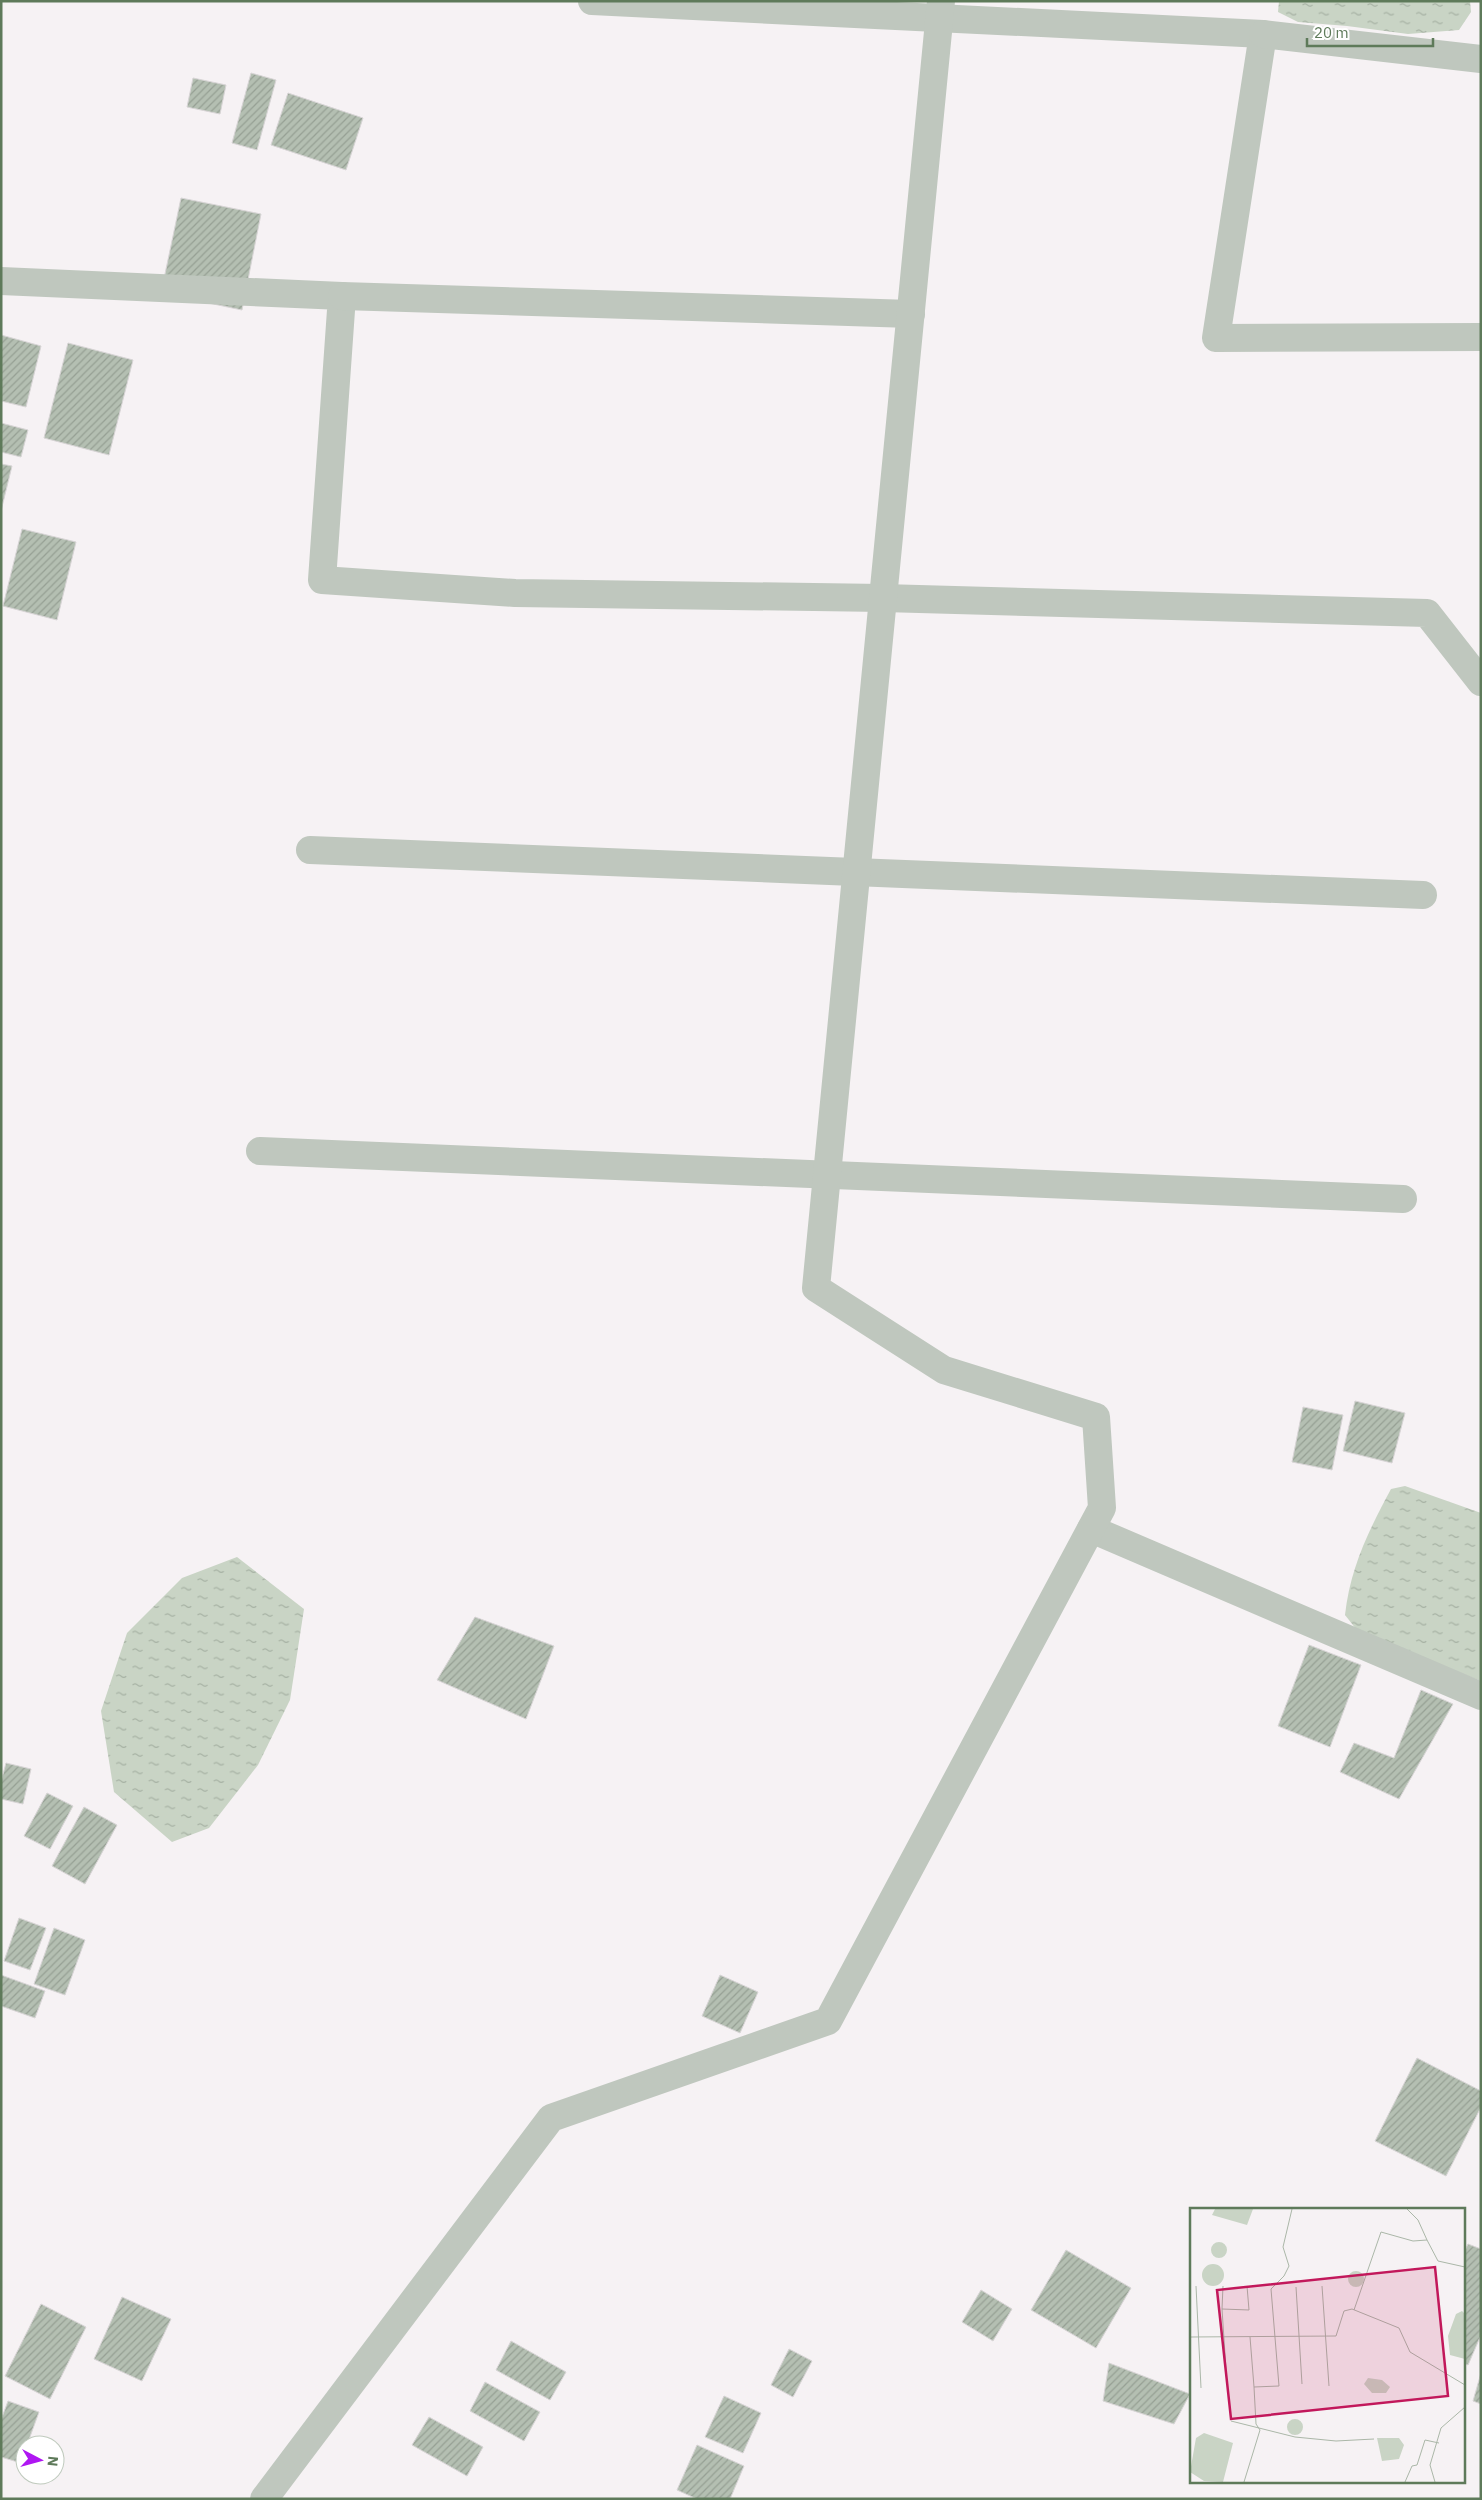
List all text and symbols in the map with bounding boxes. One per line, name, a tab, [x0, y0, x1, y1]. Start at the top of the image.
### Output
scale bar	[1307, 15, 1433, 47]
text: 20 m	[1314, 23, 1349, 42]
inset map	[1190, 2208, 1464, 2482]
north arrow	[15, 2435, 65, 2485]
text: N	[43, 2455, 62, 2467]

